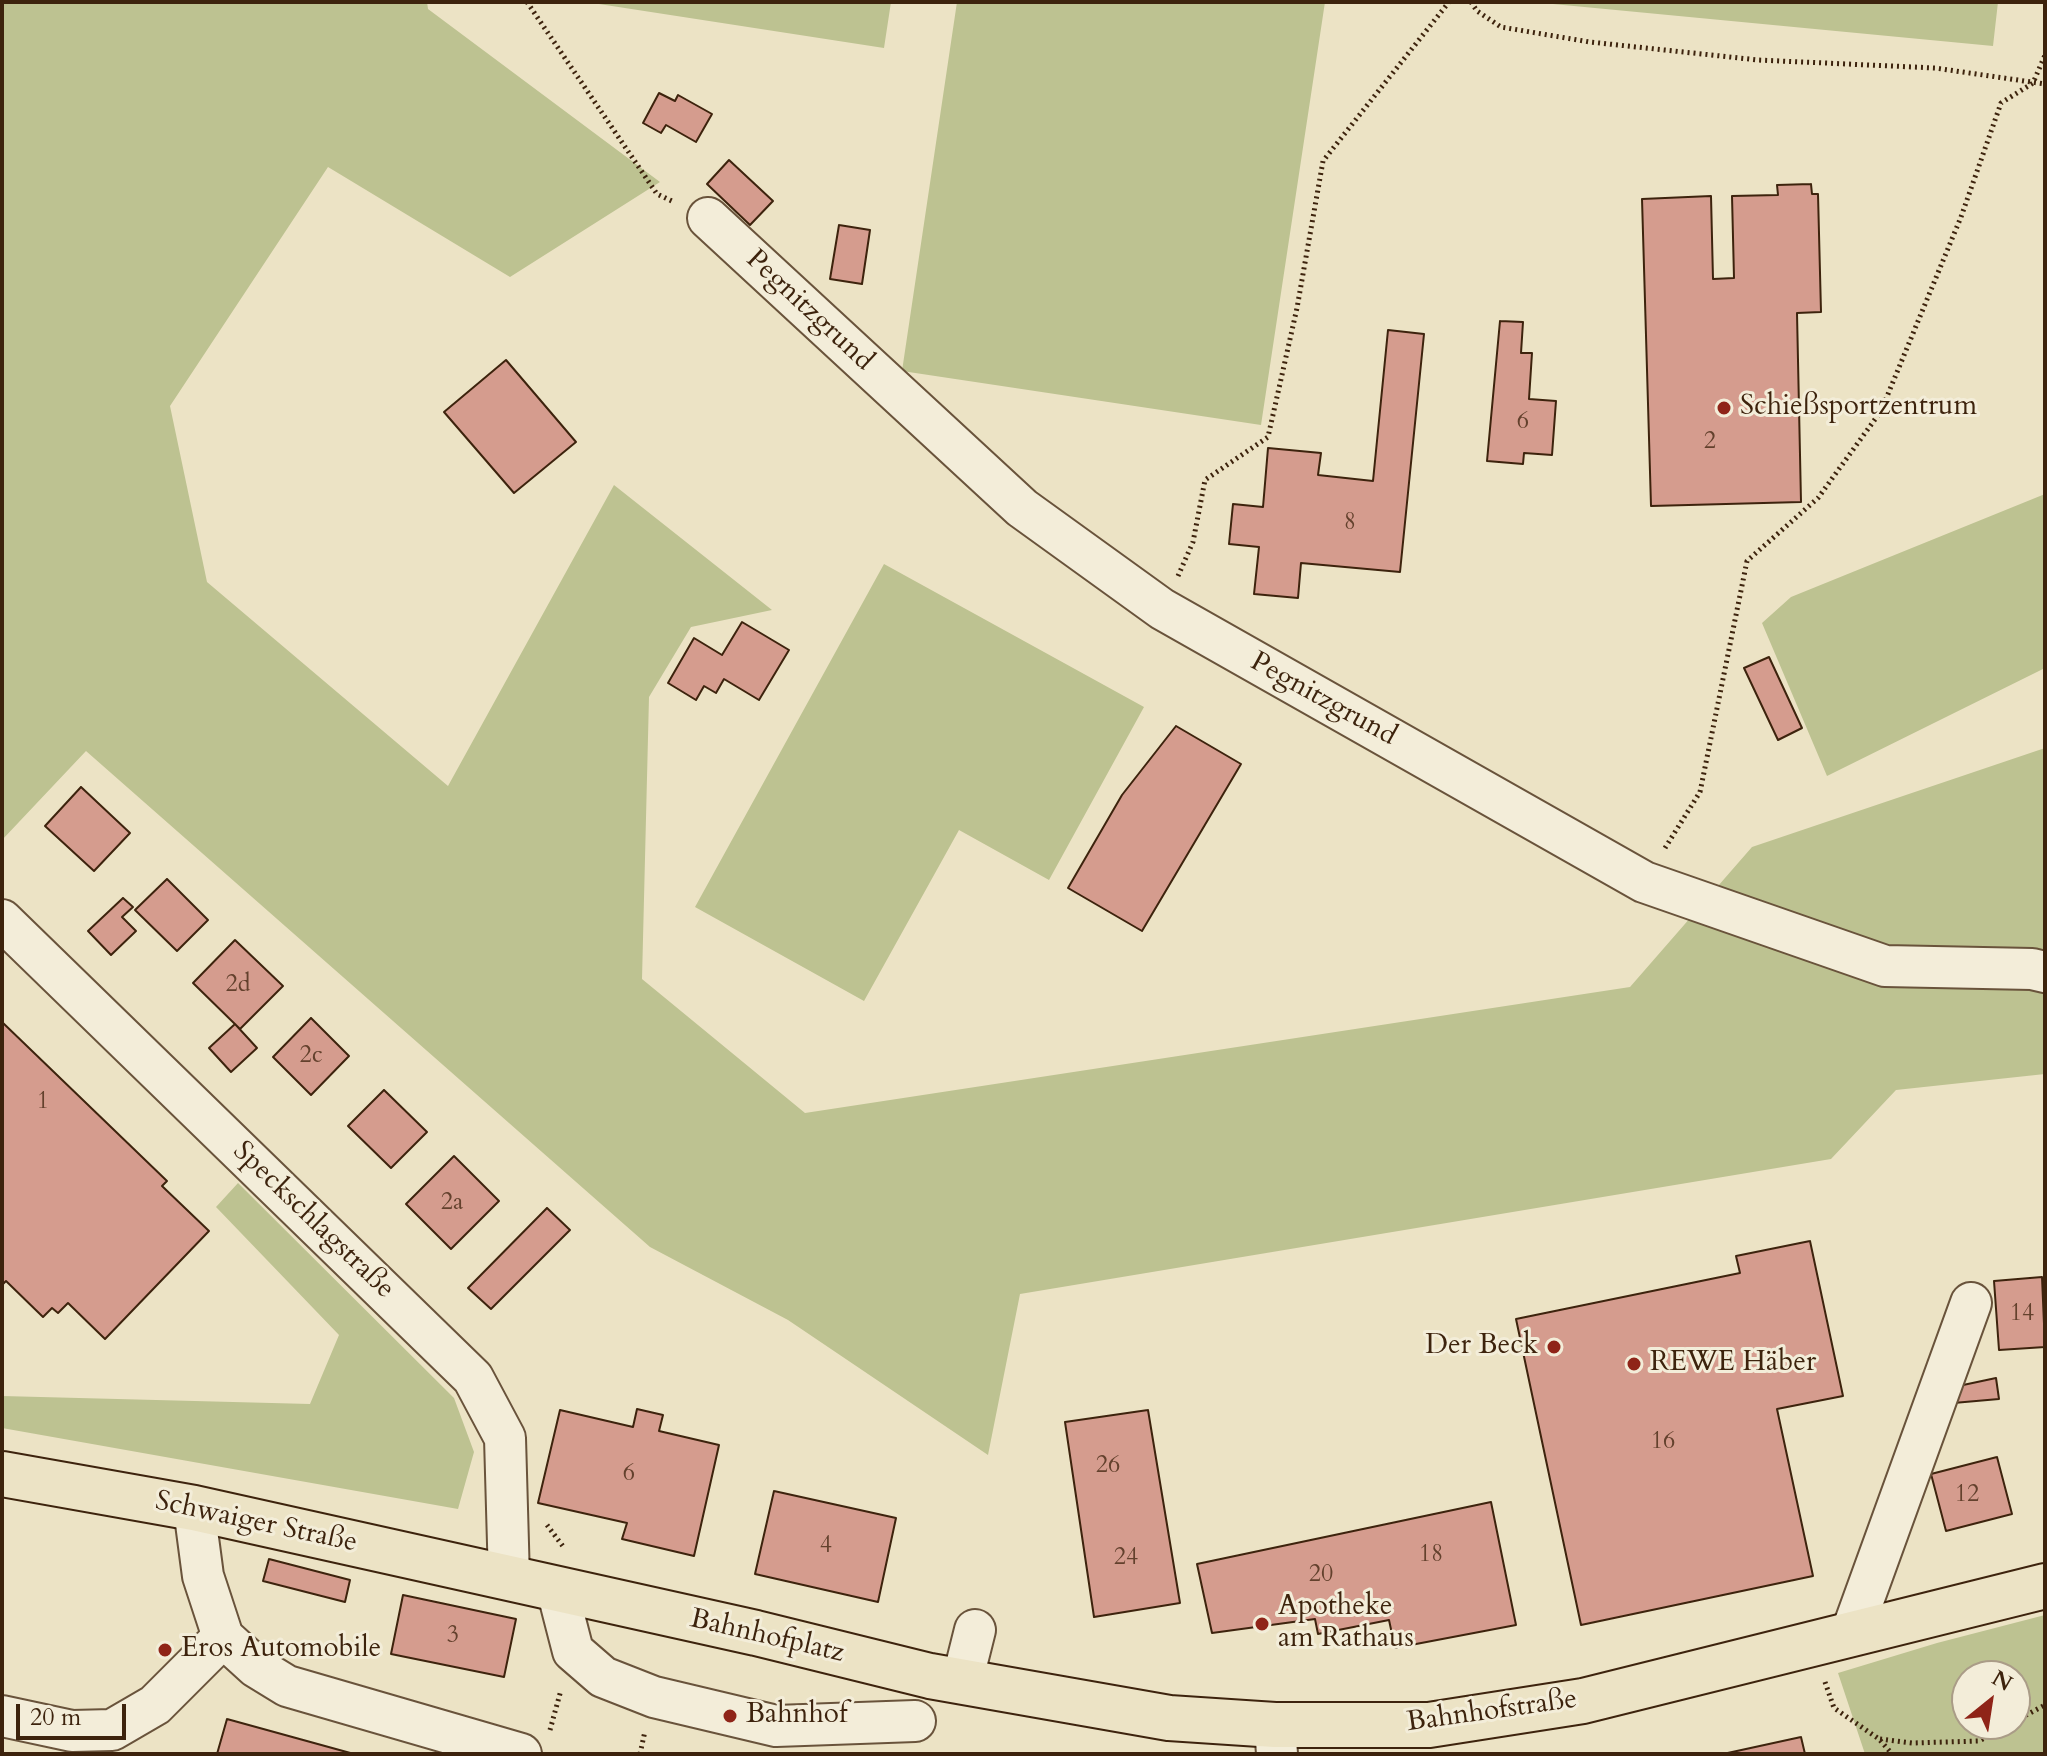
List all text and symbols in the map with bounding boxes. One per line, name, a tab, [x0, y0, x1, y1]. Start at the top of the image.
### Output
street label: Pegnitzgrund	[738, 243, 880, 379]
place label: Schießsportzentrum	[1740, 391, 1977, 425]
marker: Schießsportzentrum	[1715, 399, 1733, 417]
house number: 6	[1517, 408, 1529, 436]
house number: 2	[1704, 428, 1716, 456]
house number: 8	[1344, 509, 1356, 537]
street label: Pegnitzgrund	[1244, 646, 1402, 754]
house number: 2d	[225, 971, 251, 999]
house number: 2c	[299, 1042, 323, 1070]
house number: 1	[37, 1088, 49, 1116]
street label: Speckschlagstraße	[225, 1135, 401, 1307]
house number: 2a	[441, 1189, 463, 1217]
house number: 14	[2010, 1300, 2034, 1328]
place label: Der Beck	[1425, 1330, 1538, 1364]
marker: Der Beck	[1545, 1338, 1563, 1356]
place label: REWE Häber	[1650, 1347, 1816, 1381]
marker: REWE Häber	[1625, 1355, 1643, 1373]
house number: 16	[1651, 1428, 1675, 1456]
house number: 26	[1096, 1452, 1120, 1480]
house number: 6	[623, 1460, 635, 1488]
house number: 12	[1955, 1481, 1979, 1509]
street label: Schwaiger Straße	[152, 1485, 360, 1561]
house number: 4	[820, 1532, 832, 1560]
house number: 18	[1419, 1541, 1443, 1569]
house number: 24	[1114, 1544, 1138, 1572]
house number: 20	[1309, 1561, 1333, 1589]
place label: Apotheke am Rathaus	[1278, 1591, 1414, 1657]
street label: Bahnhofplatz	[687, 1603, 847, 1671]
marker: Apotheke am Rathaus	[1253, 1615, 1271, 1633]
house number: 3	[447, 1622, 459, 1650]
place label: Eros Automobile	[181, 1633, 381, 1667]
marker: Eros Automobile	[156, 1641, 174, 1659]
north arrow	[1951, 1660, 2031, 1740]
text: N	[1986, 1663, 2018, 1699]
street label: Bahnhofstraße	[1405, 1683, 1579, 1741]
scale bar	[20, 1688, 130, 1738]
place label: Bahnhof	[746, 1699, 847, 1733]
text: 20 m	[30, 1701, 81, 1734]
marker: Bahnhof	[721, 1707, 739, 1725]

